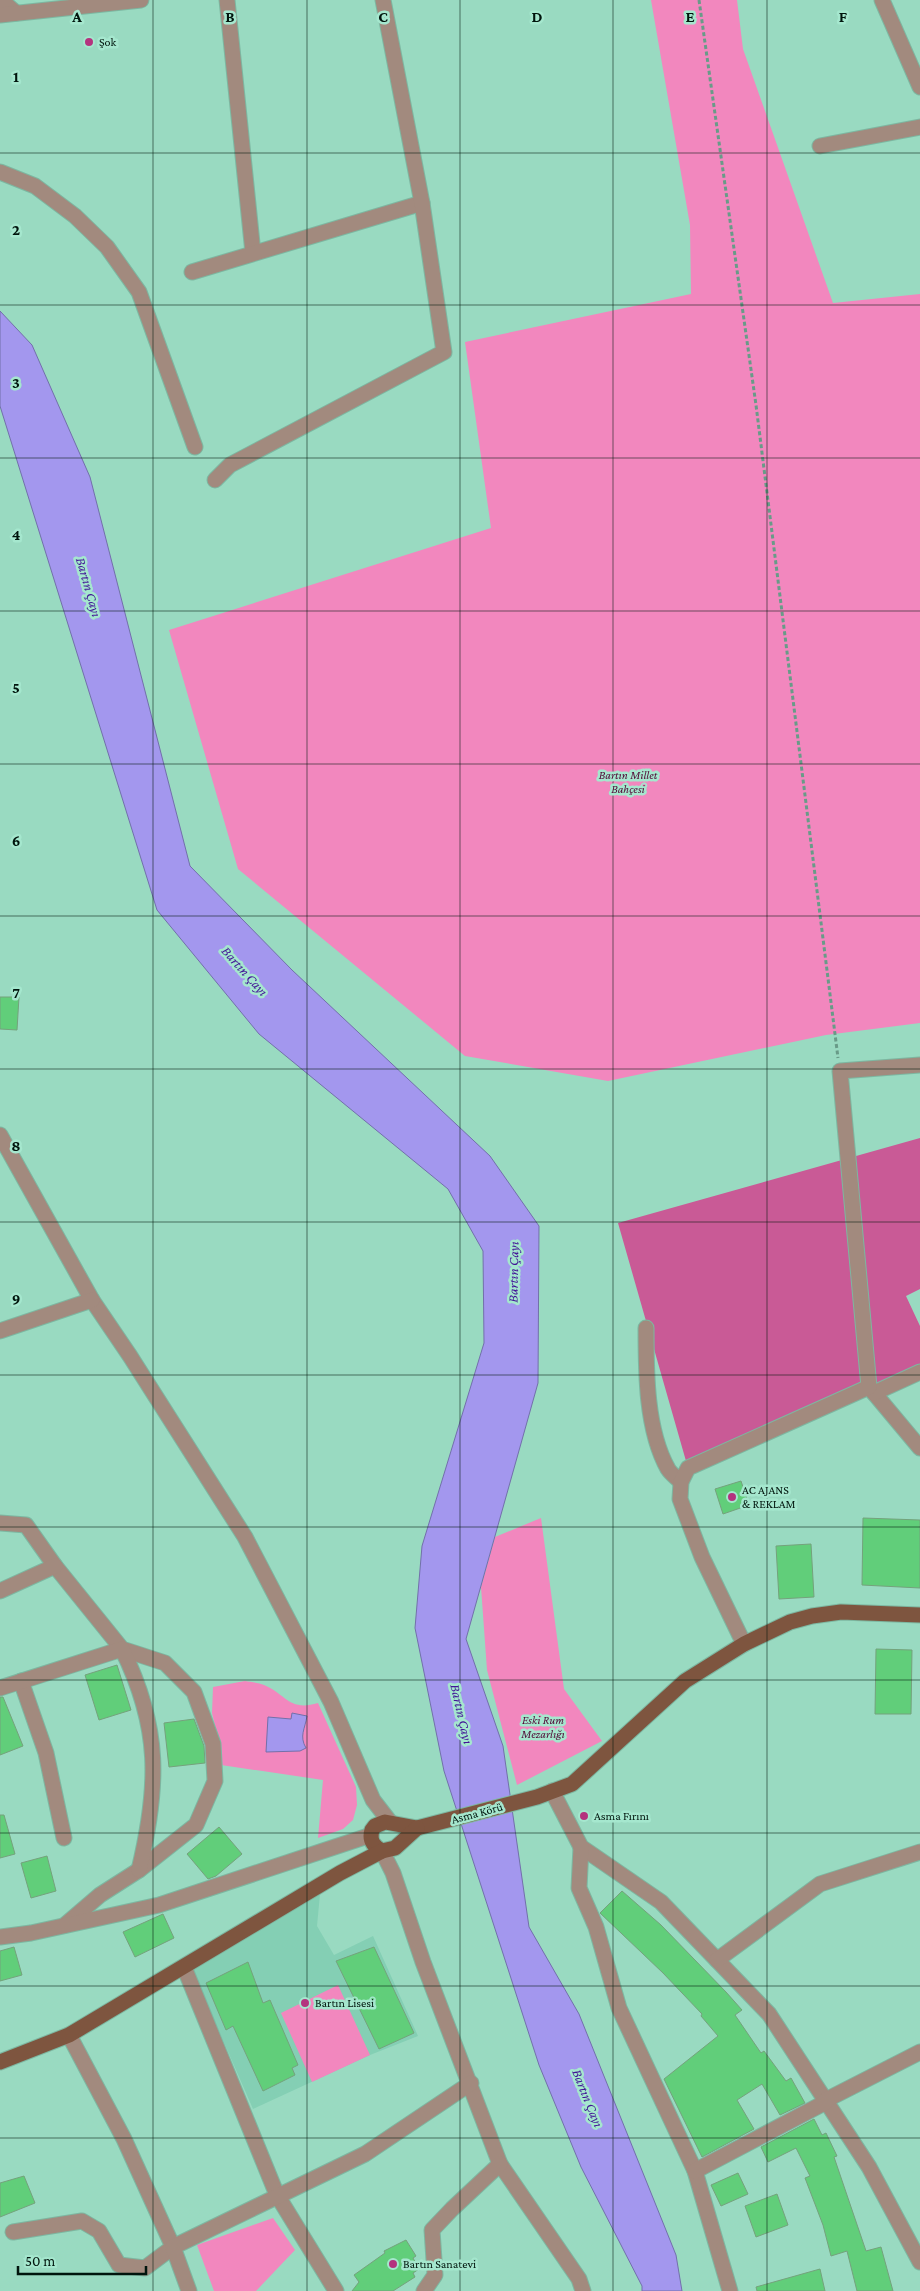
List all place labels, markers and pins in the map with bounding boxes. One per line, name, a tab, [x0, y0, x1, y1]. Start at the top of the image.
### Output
place label: Şok	[99, 35, 117, 49]
marker: Şok	[83, 36, 95, 48]
place label: AC AJANS & REKLAM	[742, 1483, 795, 1511]
marker: AC AJANS & REKLAM	[726, 1491, 738, 1503]
place label: Asma Fırını	[594, 1809, 649, 1823]
marker: Asma Fırını	[578, 1810, 590, 1822]
place label: Bartın Lisesi	[315, 1996, 374, 2010]
marker: Bartın Lisesi	[299, 1997, 311, 2009]
place label: Bartın Sanatevi	[403, 2257, 476, 2271]
marker: Bartın Sanatevi	[387, 2258, 399, 2270]

